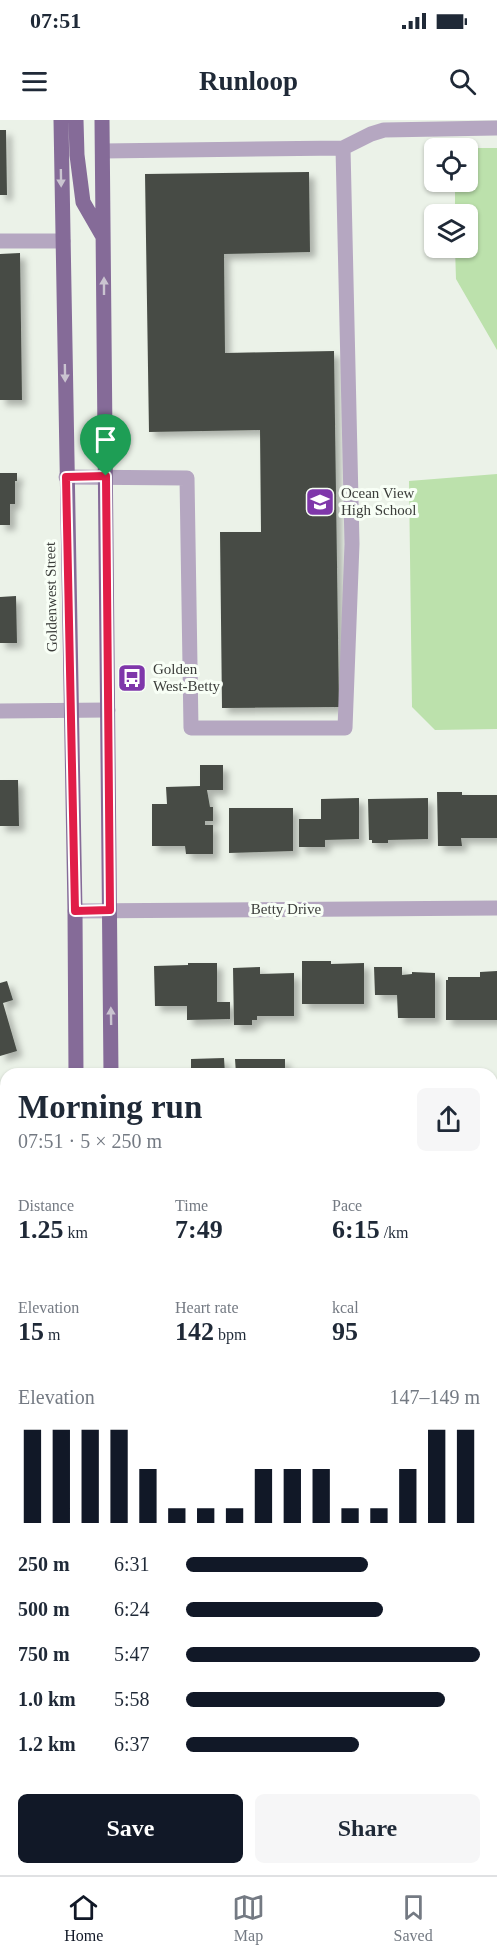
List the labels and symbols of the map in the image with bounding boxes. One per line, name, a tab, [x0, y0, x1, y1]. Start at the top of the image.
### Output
one-way arrow	[57, 169, 66, 188]
one-way arrow	[99, 276, 108, 295]
one-way arrow	[60, 364, 69, 383]
pin	[80, 414, 131, 476]
place label: Ocean View High School	[341, 485, 416, 518]
school or university icon: Ocean View High School	[304, 486, 336, 518]
street label: Goldenwest Street	[42, 541, 60, 652]
place label: Golden West-Betty	[153, 661, 221, 694]
bus stop icon: Golden West-Betty	[116, 662, 148, 694]
street label: Betty Drive	[251, 901, 322, 917]
one-way arrow	[106, 1006, 116, 1025]

